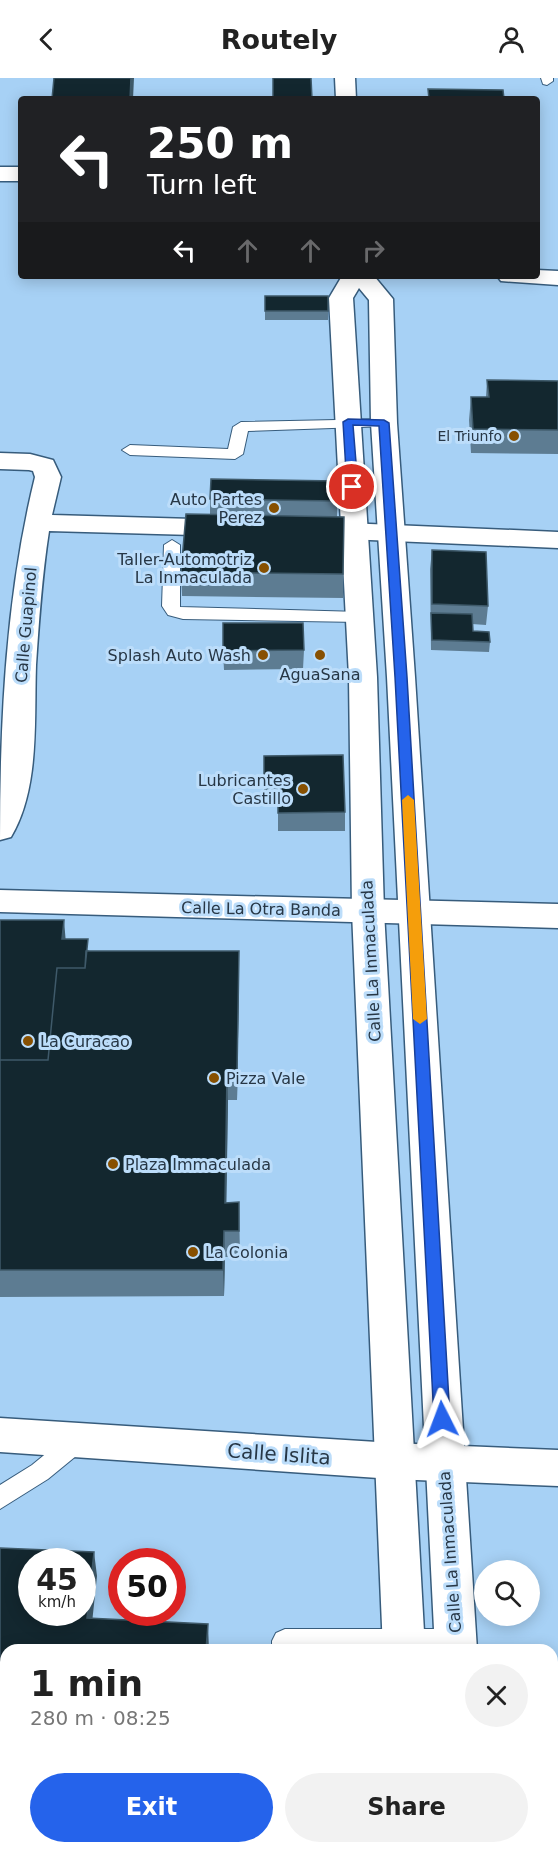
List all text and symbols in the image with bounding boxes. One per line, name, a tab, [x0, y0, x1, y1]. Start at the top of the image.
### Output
icon: back	[30, 23, 63, 56]
icon: person	[495, 23, 528, 56]
text: Routely	[221, 24, 337, 55]
text: 250 m	[147, 119, 293, 168]
icon: left	[48, 120, 126, 198]
text: Turn left	[147, 169, 257, 200]
icon: left	[168, 234, 201, 267]
icon: ahead	[231, 234, 264, 267]
icon: ahead	[294, 234, 327, 267]
icon: right	[357, 234, 390, 267]
place label: El Triunfo	[437, 428, 502, 444]
marker: El Triunfo	[507, 429, 521, 443]
pin	[326, 461, 377, 512]
icon: arrive	[335, 470, 368, 503]
place label: Auto Partes Perez	[170, 490, 262, 527]
marker: Auto Partes Perez	[267, 501, 281, 515]
place label: Taller-Automotriz La Inmaculada	[116, 550, 252, 587]
marker: Taller-Automotriz La Inmaculada	[257, 561, 271, 575]
street label: Calle Guapinol	[11, 566, 41, 684]
place label: Splash Auto Wash	[108, 646, 251, 665]
marker: Splash Auto Wash	[256, 648, 270, 662]
marker: AguaSana	[313, 648, 327, 662]
place label: AguaSana	[280, 665, 360, 684]
place label: Lubricantes Castillo	[198, 771, 291, 808]
marker: Lubricantes Castillo	[296, 782, 310, 796]
street label: Calle La Inmaculada	[357, 880, 385, 1042]
street label: Calle La Otra Banda	[181, 898, 341, 920]
place label: La Curacao	[40, 1032, 130, 1051]
marker: La Curacao	[21, 1034, 35, 1048]
place label: Pizza Vale	[226, 1069, 305, 1088]
marker: Pizza Vale	[207, 1071, 221, 1085]
place label: Plaza Immaculada	[125, 1155, 271, 1174]
marker: Plaza Immaculada	[106, 1157, 120, 1171]
place label: La Colonia	[205, 1243, 288, 1262]
marker: La Colonia	[186, 1245, 200, 1259]
position arrow	[410, 1387, 474, 1451]
street label: Calle Islita	[227, 1438, 331, 1470]
street label: Calle La Inmaculada	[435, 1471, 465, 1633]
speed limit sign: 50	[108, 1548, 186, 1626]
map controls	[474, 1560, 540, 1626]
button: search	[474, 1560, 540, 1626]
text: 45	[36, 1562, 78, 1597]
text: km/h	[38, 1593, 76, 1611]
text: 1 min	[30, 1663, 143, 1704]
button: close	[465, 1664, 528, 1727]
text: 280 m · 08:25	[30, 1706, 171, 1730]
button: Exit	[30, 1773, 273, 1842]
button: Share	[285, 1773, 528, 1842]

